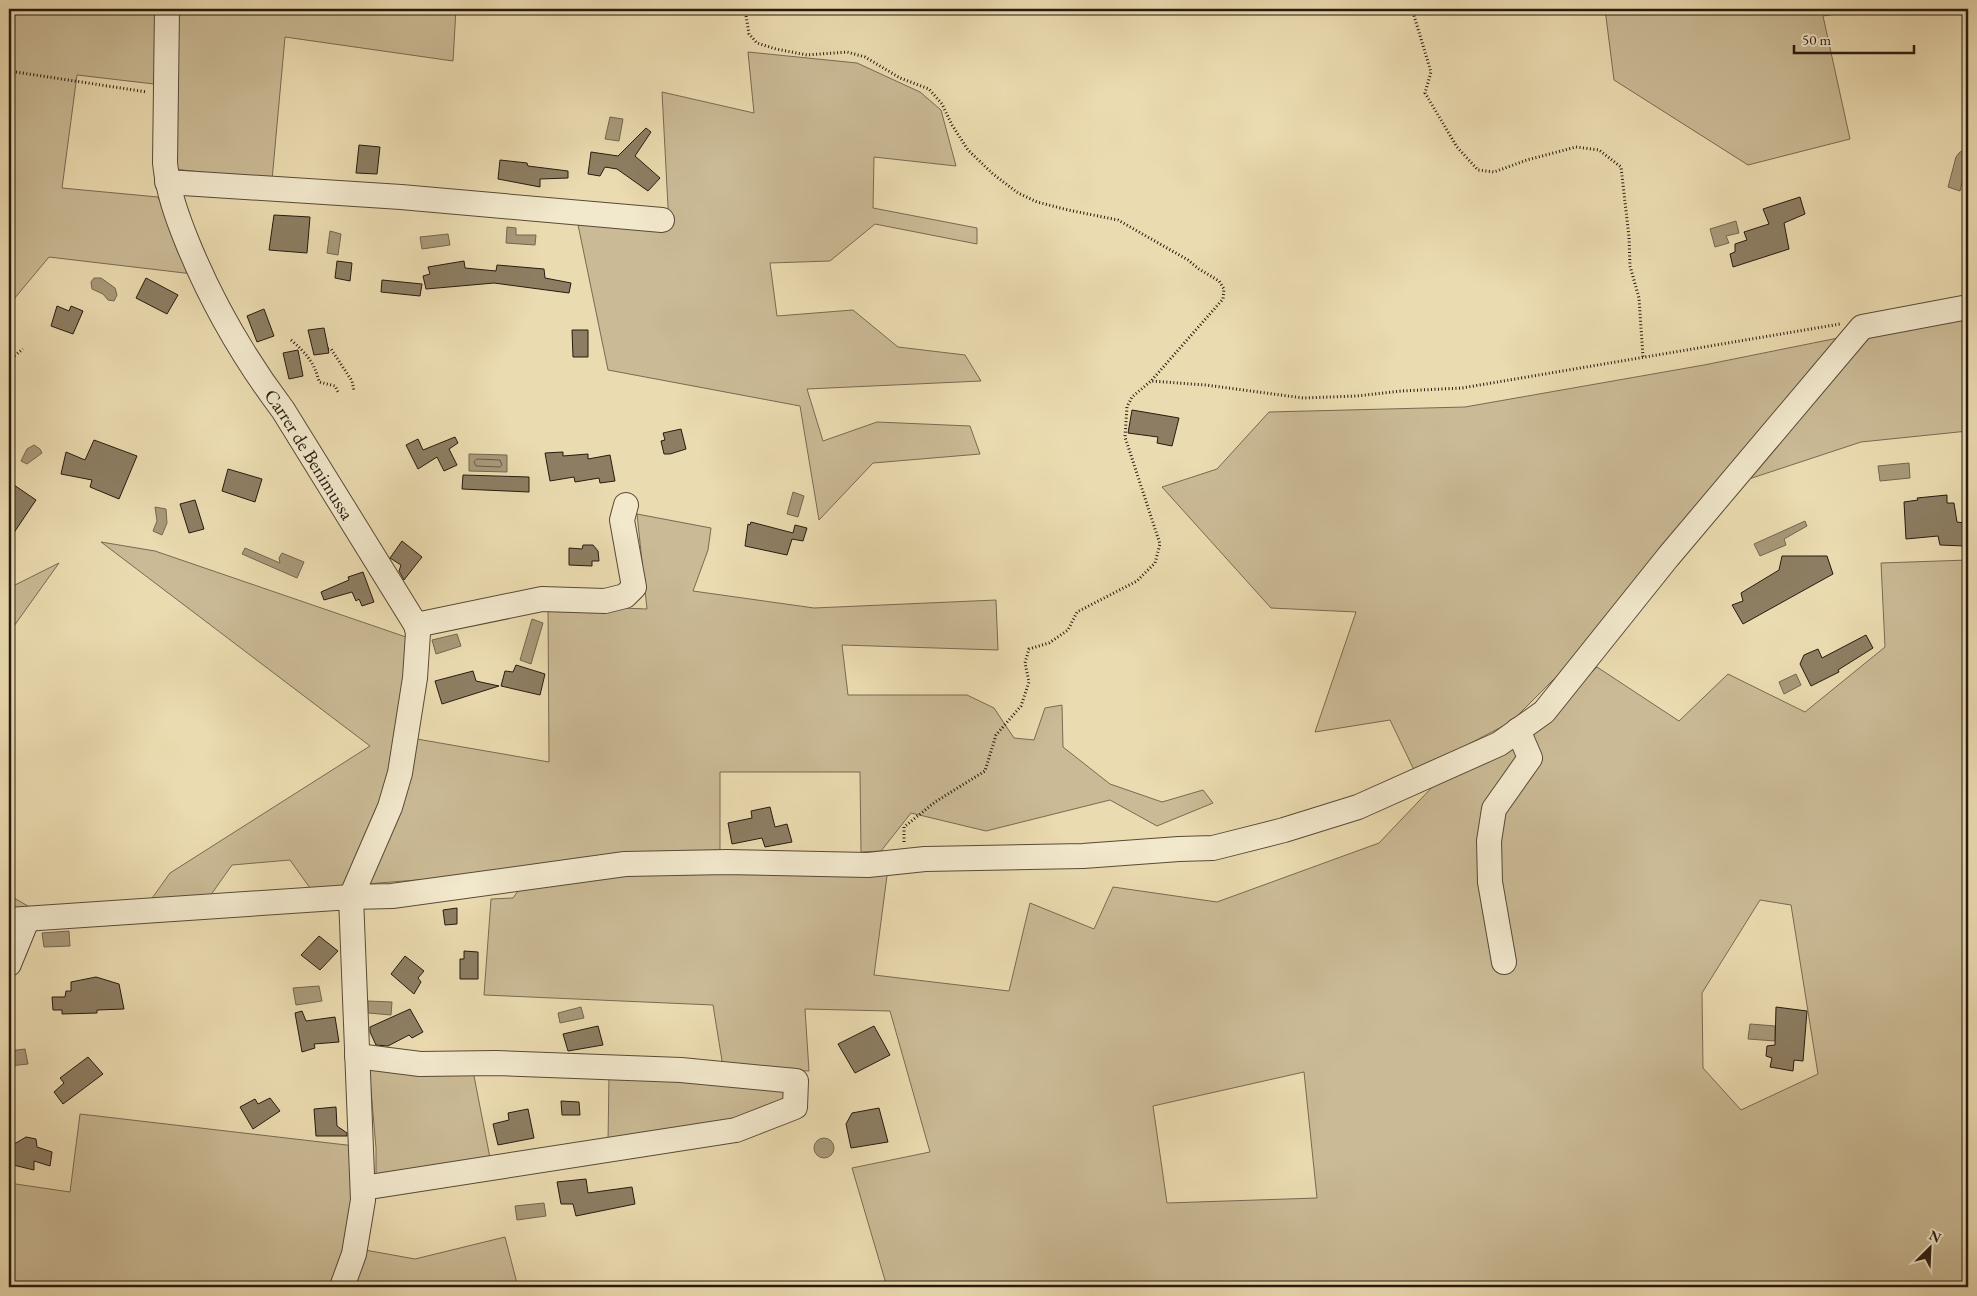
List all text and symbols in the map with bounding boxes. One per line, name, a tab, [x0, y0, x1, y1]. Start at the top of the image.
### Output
scale bar	[1794, 22, 1914, 54]
text: 50 m	[1802, 30, 1831, 49]
street label: Carrer de Benimussa	[259, 384, 360, 525]
north arrow	[1904, 1224, 1954, 1274]
text: N	[1926, 1226, 1945, 1247]

